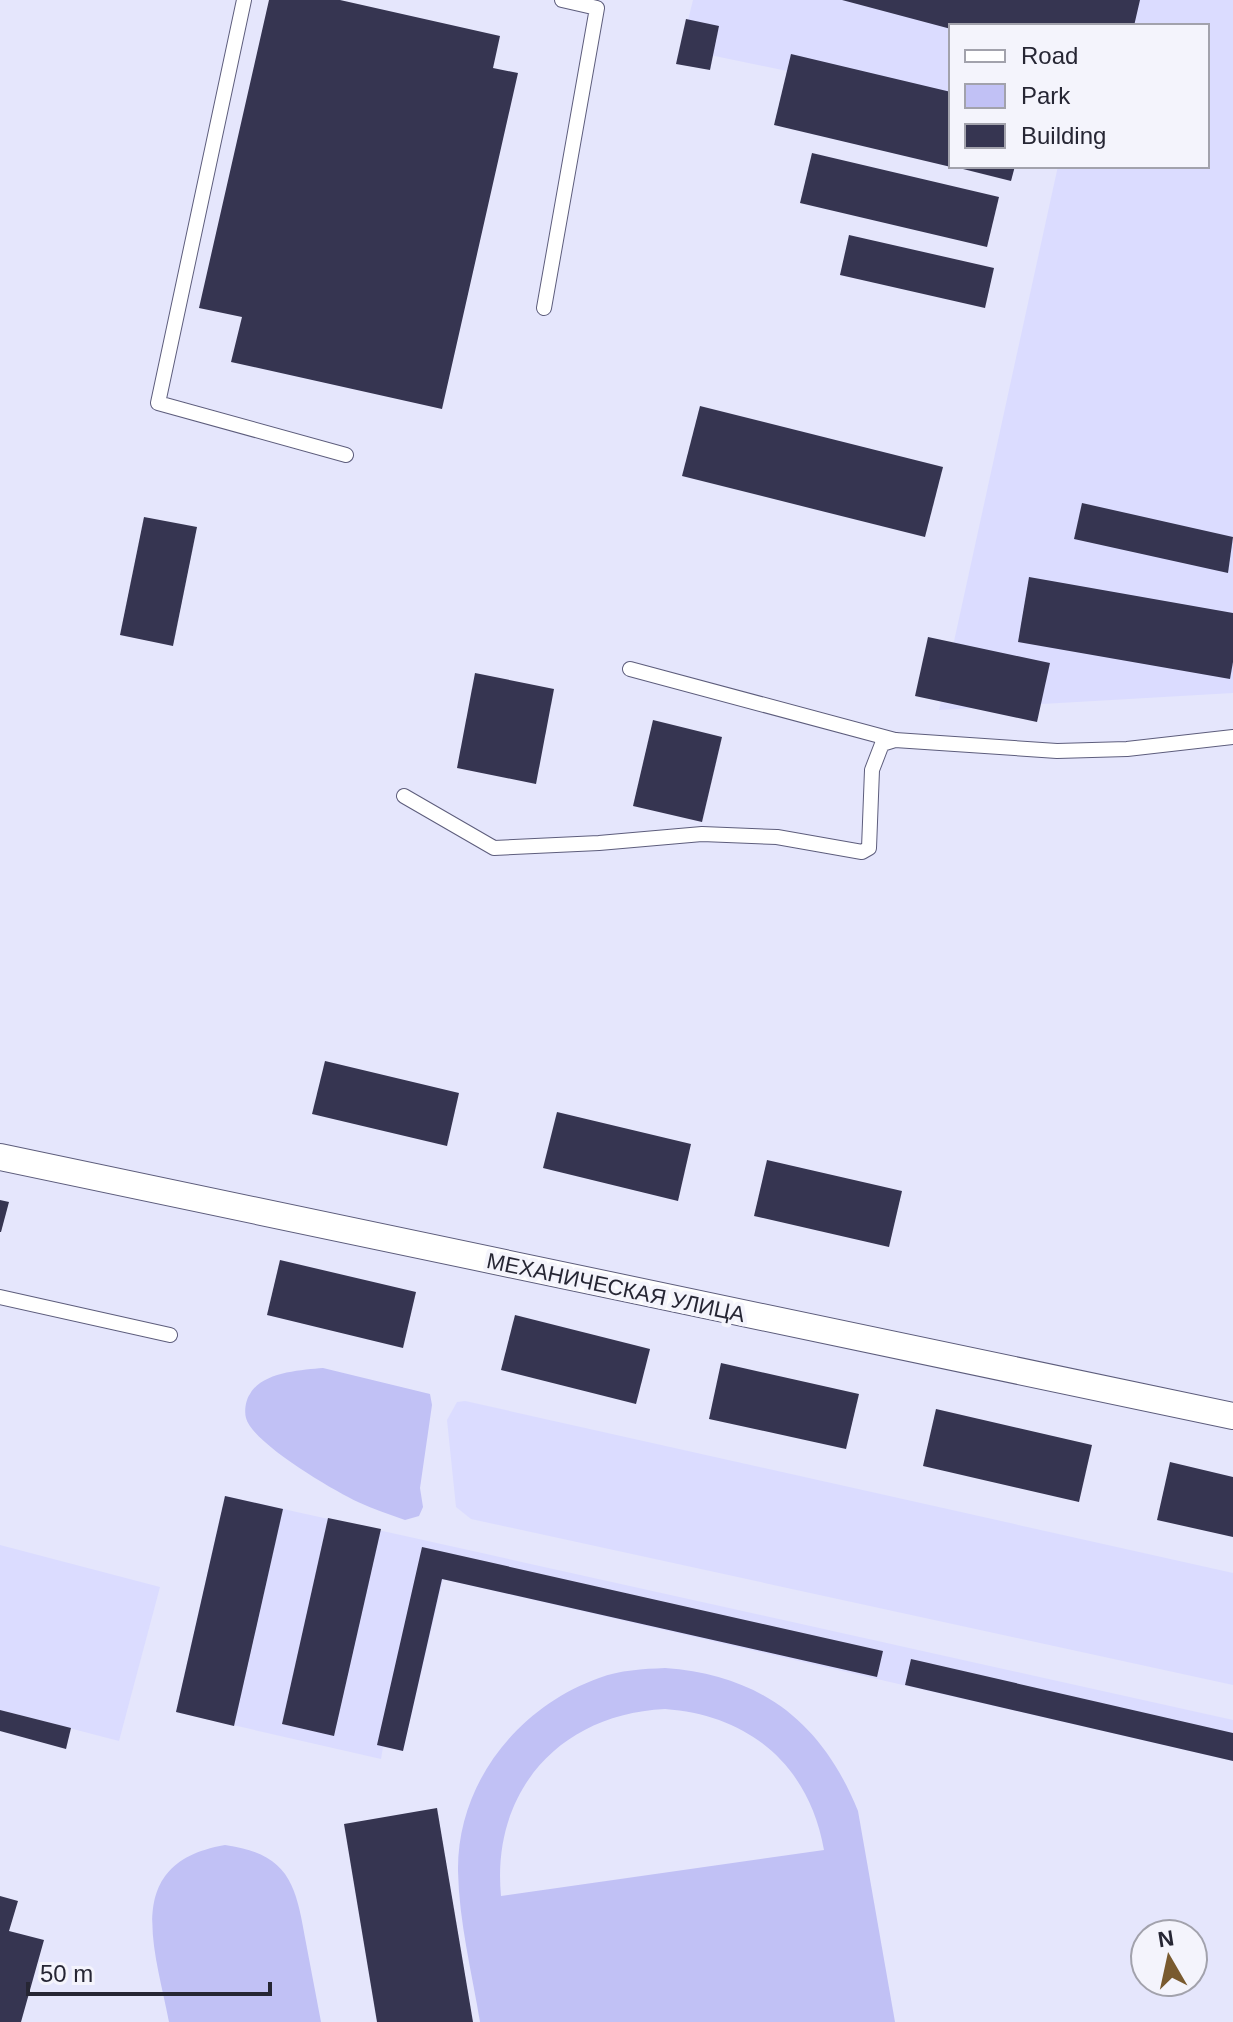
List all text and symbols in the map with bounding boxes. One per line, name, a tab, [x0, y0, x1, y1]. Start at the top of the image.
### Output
legend	[949, 24, 1209, 168]
text: Road	[1021, 42, 1078, 69]
text: Park	[1021, 82, 1071, 109]
text: Building	[1021, 122, 1106, 149]
street label: МЕХАНИЧЕСКАЯ УЛИЦА	[485, 1248, 748, 1327]
north arrow	[1129, 1918, 1209, 1998]
text: N	[1156, 1925, 1176, 1952]
scale bar	[28, 1946, 270, 1996]
text: 50 m	[40, 1960, 93, 1987]

